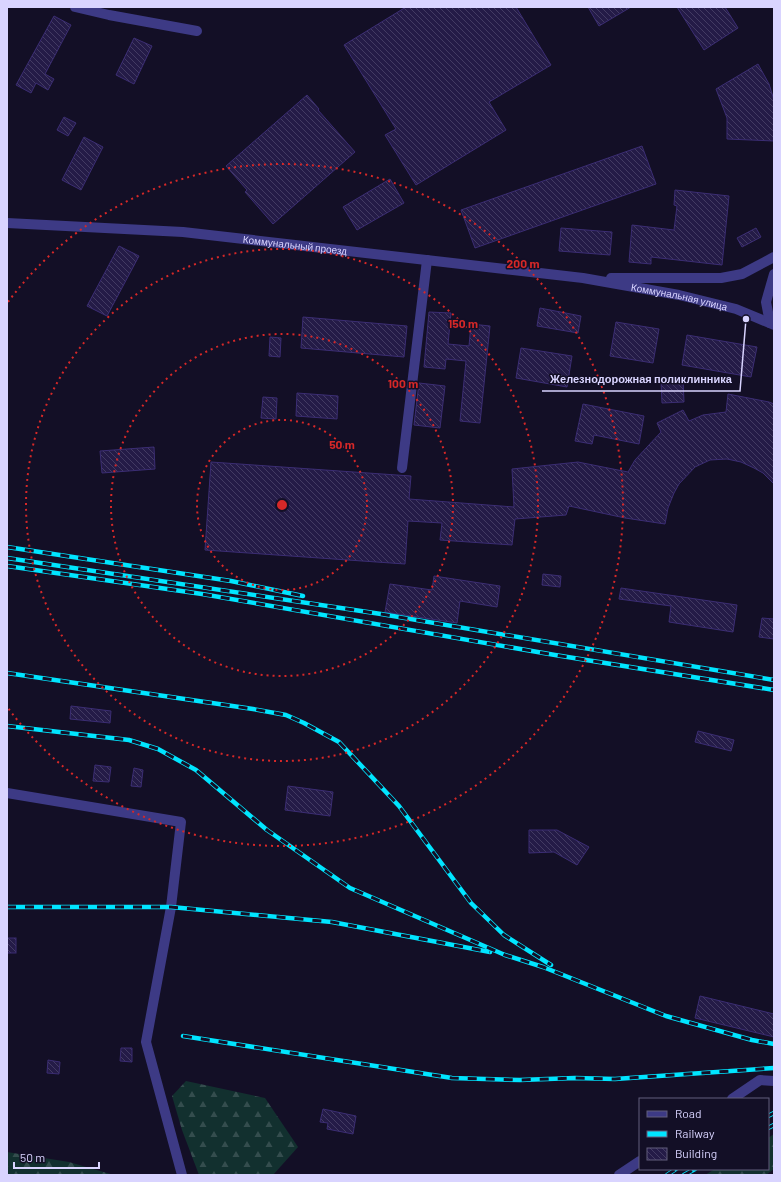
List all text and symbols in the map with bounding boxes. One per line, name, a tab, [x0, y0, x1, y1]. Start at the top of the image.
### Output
street label: Коммунальный проезд	[242, 233, 348, 257]
text: 200 m	[507, 256, 539, 270]
street label: Коммунальная улица	[630, 281, 729, 313]
text: 150 m	[448, 316, 478, 330]
callout: Железнодорожная поликлинника	[542, 368, 740, 391]
text: Железнодорожная поликлинника	[549, 372, 733, 385]
text: 100 m	[388, 376, 418, 390]
text: 50 m	[329, 437, 355, 451]
centre of rings	[275, 498, 289, 512]
legend	[639, 1098, 769, 1170]
text: Road	[675, 1106, 702, 1120]
text: Railway	[675, 1126, 715, 1140]
scale bar	[14, 1144, 99, 1170]
text: Building	[675, 1146, 717, 1160]
text: 50 m	[20, 1150, 45, 1164]

